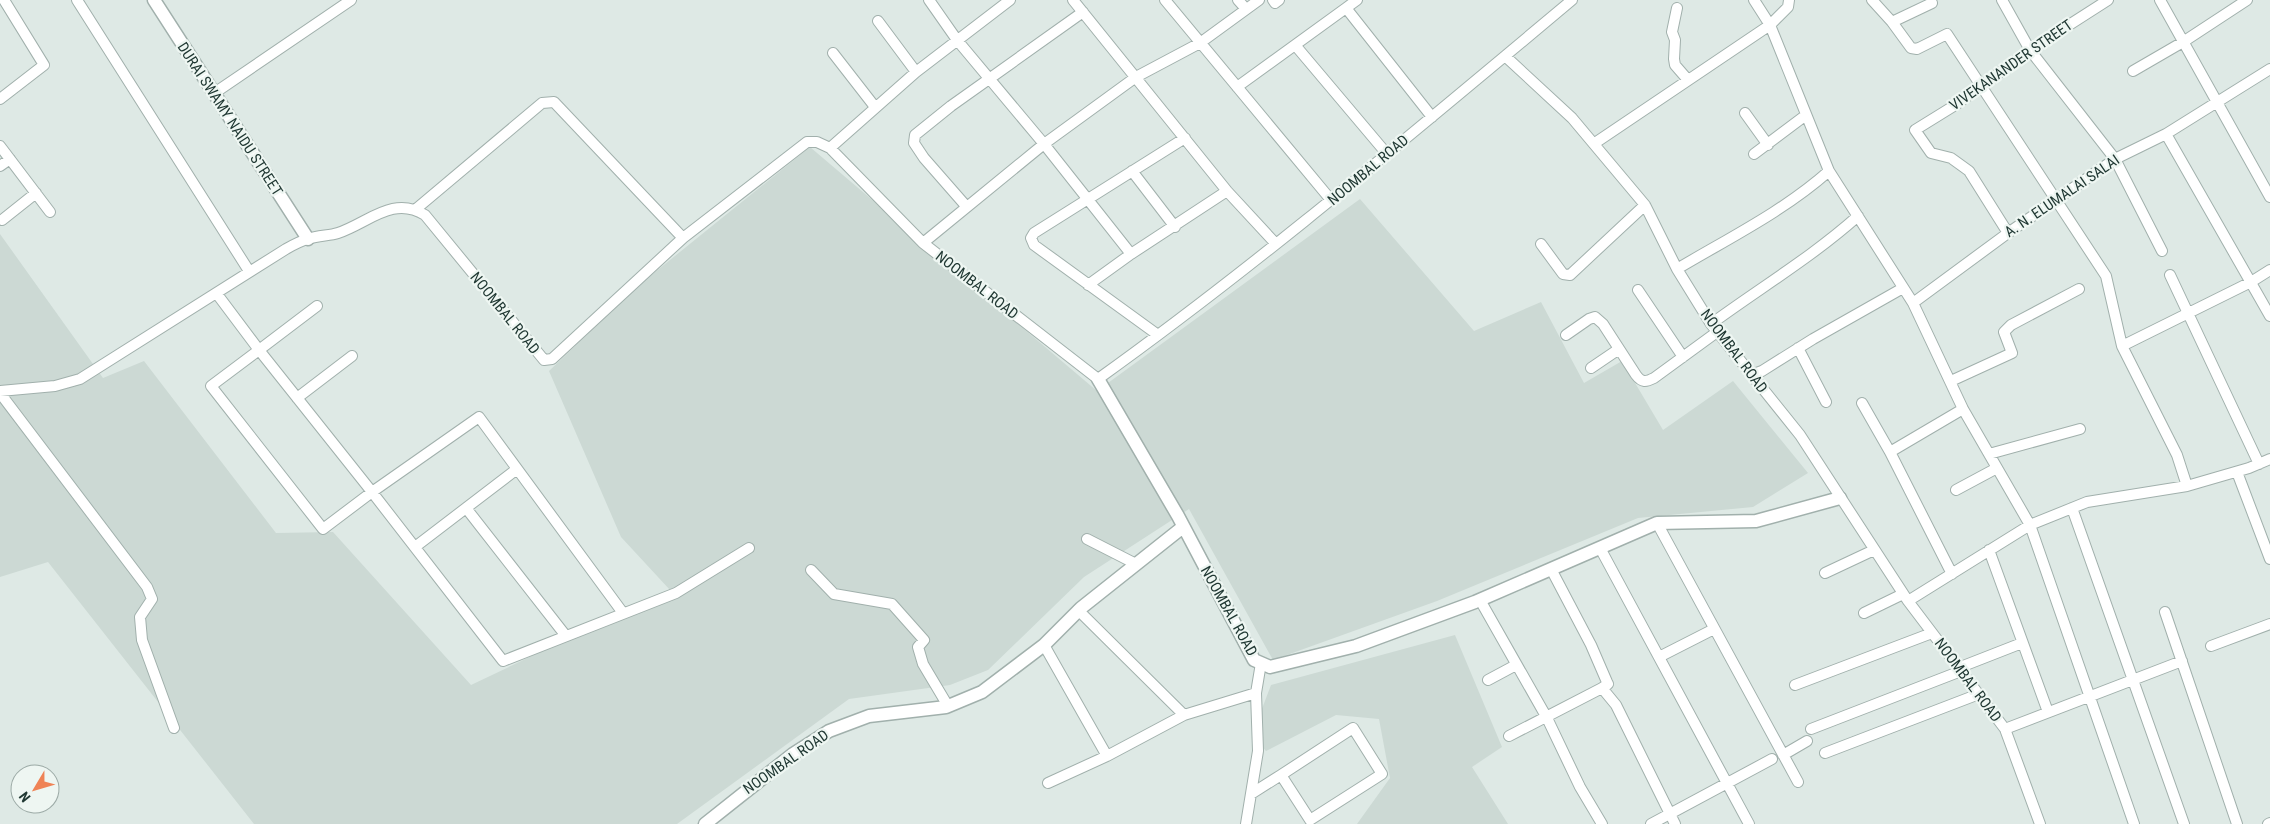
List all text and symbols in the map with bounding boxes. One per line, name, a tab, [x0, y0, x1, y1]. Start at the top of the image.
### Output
street label: VIVEKANANDER STREET	[1946, 16, 2076, 114]
street label: DURAI SWAMY NAIDU STREET	[174, 39, 287, 199]
street label: NOOMBAL ROAD	[1324, 131, 1412, 209]
street label: A. N. ELUMALAI SALAI	[2001, 151, 2123, 241]
street label: NOOMBAL ROAD	[932, 247, 1022, 323]
street label: NOOMBAL ROAD	[467, 268, 543, 358]
street label: NOOMBAL ROAD	[1697, 306, 1771, 396]
street label: NOOMBAL ROAD	[1197, 563, 1261, 659]
street label: NOOMBAL ROAD	[1931, 635, 2005, 725]
street label: NOOMBAL ROAD	[740, 726, 832, 798]
north arrow	[10, 764, 60, 814]
text: N	[16, 789, 34, 805]

